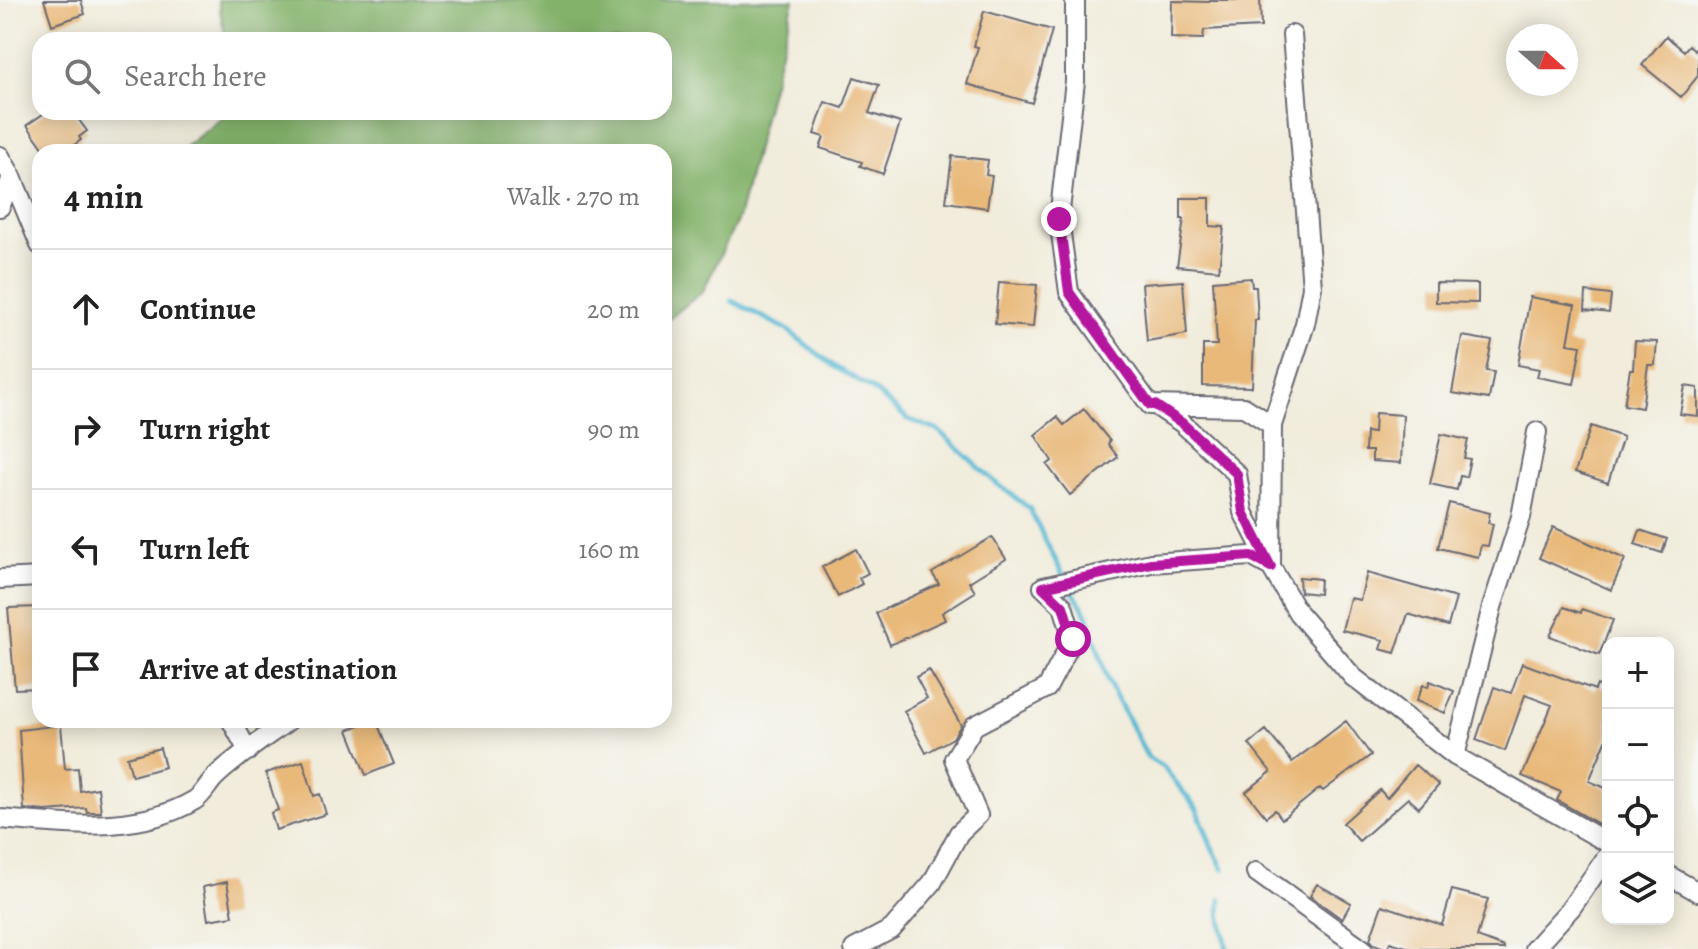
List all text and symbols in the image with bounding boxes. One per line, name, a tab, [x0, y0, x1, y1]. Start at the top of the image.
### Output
north arrow	[1506, 24, 1578, 96]
search box	[32, 32, 672, 120]
icon: search	[60, 54, 104, 98]
text: Search here	[124, 56, 267, 96]
text: 4 min	[64, 173, 143, 220]
text: Walk · 270 m	[507, 179, 640, 214]
route end	[1041, 201, 1077, 237]
icon: ahead	[64, 287, 108, 331]
text: Continue	[140, 289, 256, 329]
text: 20 m	[587, 292, 640, 327]
icon: right	[64, 407, 108, 451]
text: Turn right	[140, 409, 270, 449]
text: 90 m	[588, 412, 640, 447]
icon: left	[64, 527, 108, 571]
text: Turn left	[140, 529, 249, 569]
text: 160 m	[578, 532, 640, 567]
route start	[1055, 621, 1091, 657]
map controls	[1602, 637, 1674, 925]
button: +	[1602, 637, 1674, 709]
icon: arrive	[64, 647, 108, 691]
text: Arrive at destination	[140, 649, 397, 689]
button: −	[1602, 709, 1674, 781]
button: locate	[1602, 781, 1674, 853]
button: layers	[1602, 853, 1674, 925]

